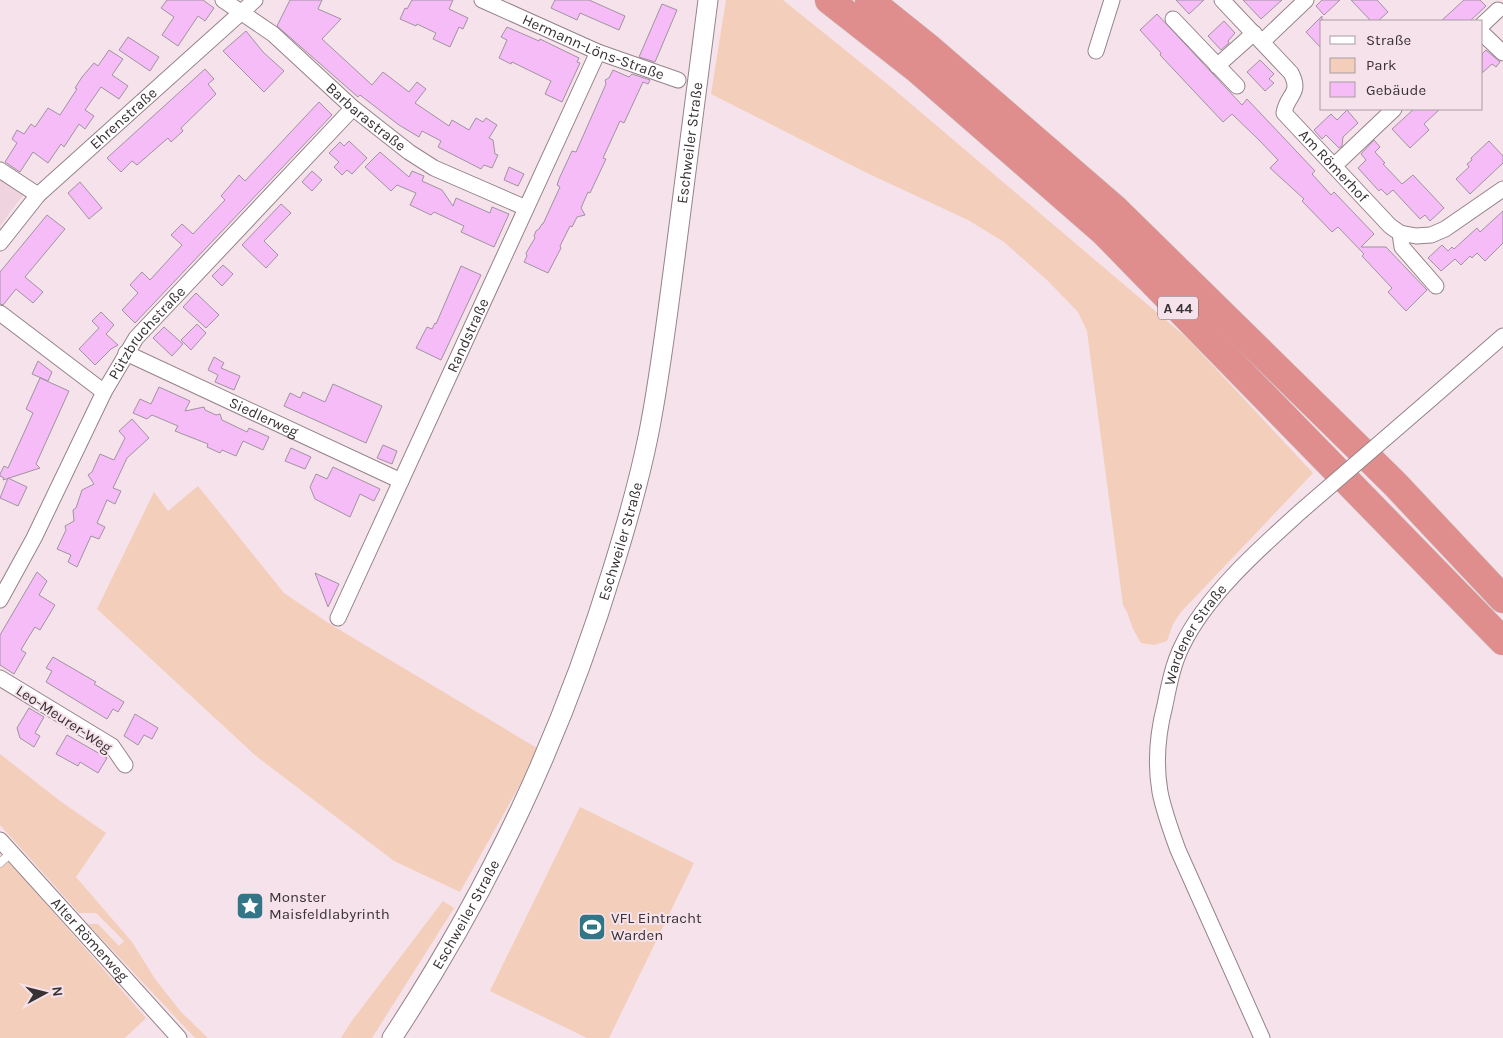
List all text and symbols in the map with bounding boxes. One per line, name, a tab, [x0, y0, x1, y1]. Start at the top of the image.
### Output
street label: Hermann-Löns-Straße	[520, 10, 667, 84]
legend	[1320, 20, 1483, 110]
text: Straße	[1366, 31, 1411, 49]
text: Park	[1366, 56, 1396, 74]
street label: Barbarastraße	[322, 79, 409, 155]
street label: Eschweiler Straße	[673, 81, 706, 205]
text: Gebäude	[1366, 81, 1426, 99]
street label: Ehrenstraße	[86, 84, 161, 153]
street label: Am Römerhof	[1295, 126, 1373, 207]
street label: Pützbruchstraße	[104, 282, 189, 383]
street label: Randstraße	[443, 295, 493, 375]
road number: A 44	[1158, 296, 1198, 320]
street label: Siedlerweg	[226, 393, 302, 441]
street label: Eschweiler Straße	[594, 480, 646, 603]
street label: Wardener Straße	[1160, 580, 1230, 687]
street label: Leo-Meurer-Weg	[13, 681, 116, 757]
street label: Eschweiler Straße	[428, 857, 503, 972]
place label: Monster Maisfeldlabyrinth	[269, 888, 390, 923]
place icon: Monster Maisfeldlabyrinth	[235, 891, 265, 921]
street label: Alter Römerweg	[47, 894, 133, 985]
place label: VFL Eintracht Warden	[611, 909, 702, 944]
sports icon: VFL Eintracht Warden	[577, 912, 607, 942]
north arrow	[20, 968, 70, 1018]
text: N	[48, 985, 66, 997]

